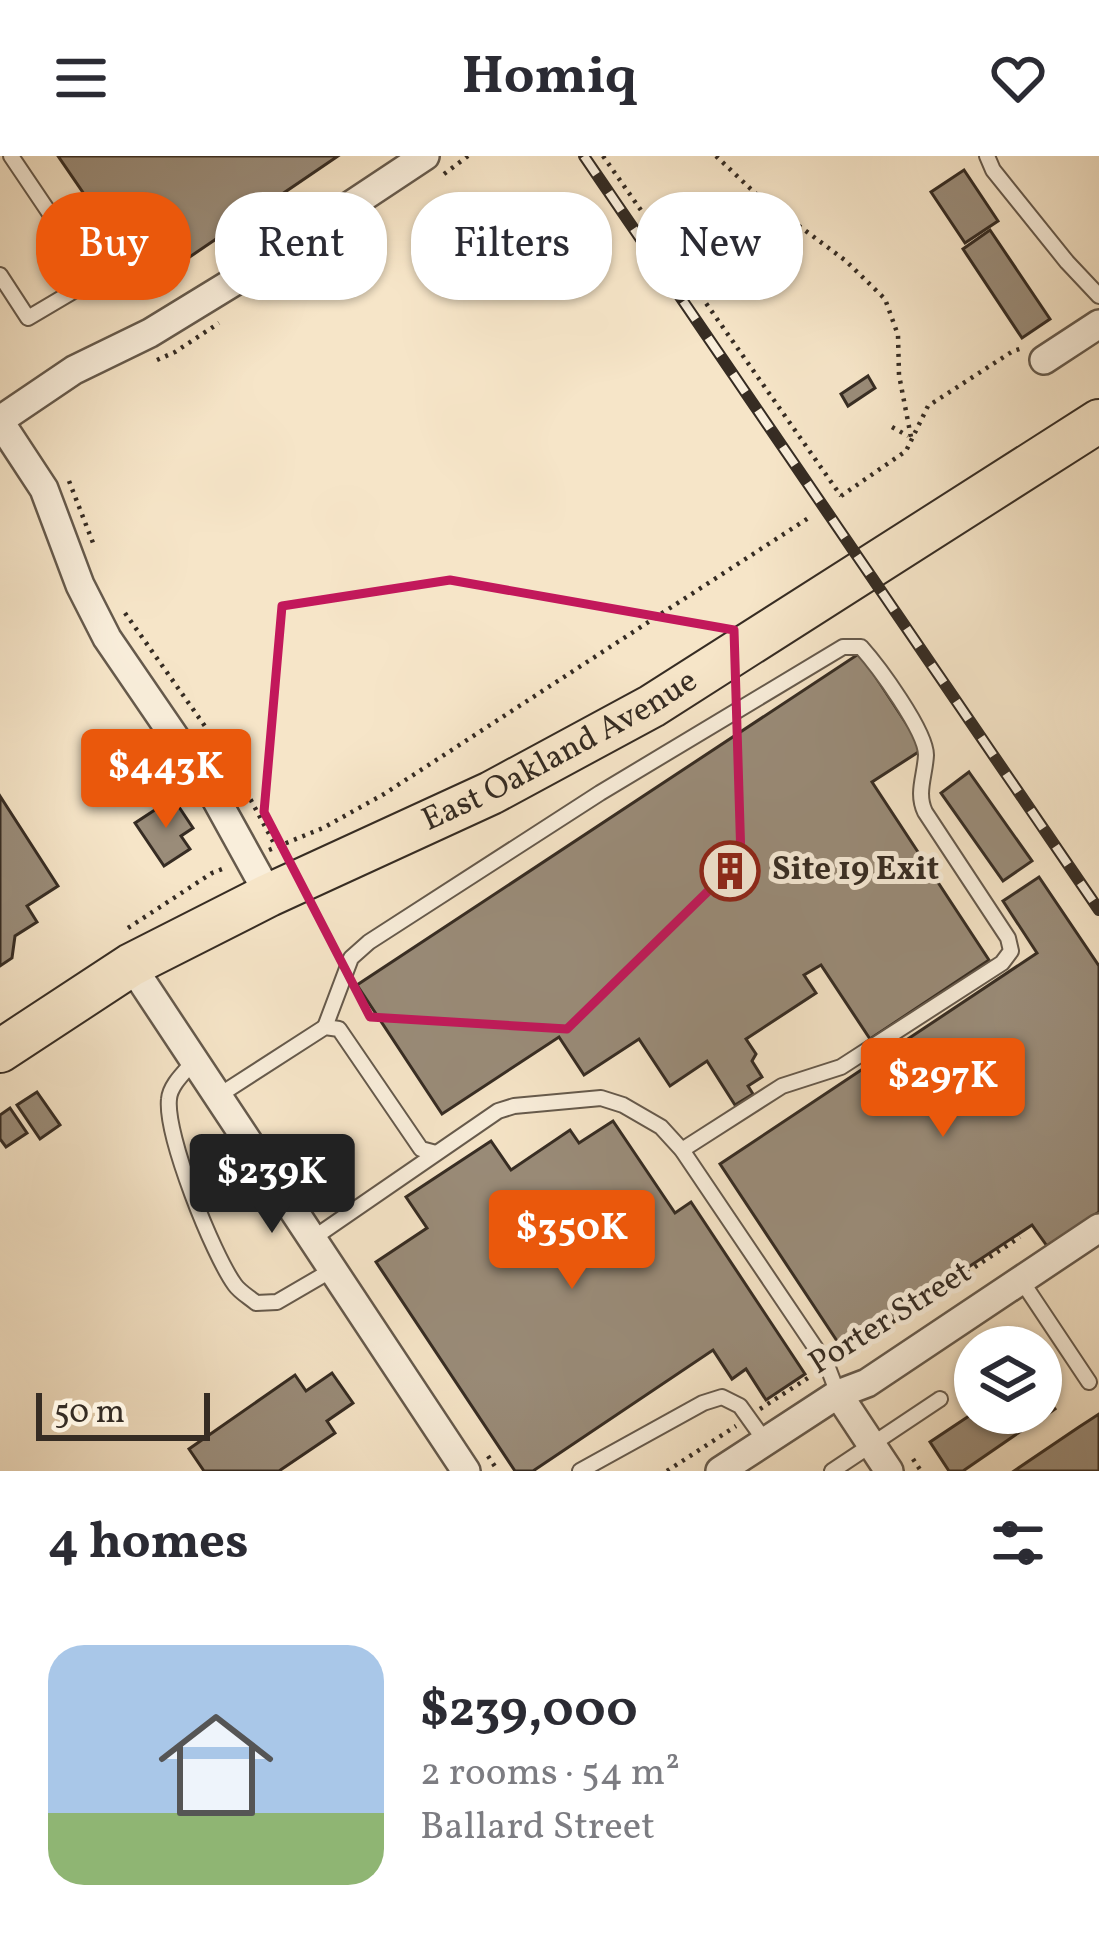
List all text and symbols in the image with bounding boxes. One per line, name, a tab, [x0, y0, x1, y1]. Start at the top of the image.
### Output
text: Homiq	[462, 41, 637, 116]
icon: menu	[48, 45, 114, 111]
icon: heart	[985, 45, 1051, 111]
chip: Buy	[36, 192, 191, 300]
chip: Rent	[215, 192, 387, 300]
chip: Filters	[411, 192, 612, 300]
chip: New	[636, 192, 803, 300]
street label: East Oakland Avenue	[415, 659, 707, 844]
pin: $443K	[82, 729, 250, 831]
text: $443K	[108, 741, 224, 795]
building icon: Site 19 Exit	[699, 840, 761, 902]
place label: Site 19 Exit	[772, 848, 939, 894]
pin: $297K	[859, 1038, 1027, 1140]
text: $297K	[888, 1050, 998, 1104]
pin: $239K	[188, 1134, 356, 1236]
text: $239K	[217, 1146, 327, 1200]
pin: $350K	[488, 1190, 656, 1292]
text: $350K	[516, 1202, 628, 1256]
street label: Porter Street	[801, 1251, 981, 1387]
map controls	[954, 1326, 1062, 1434]
button: layers	[954, 1326, 1062, 1434]
scale bar	[36, 1387, 210, 1440]
text: 50 m	[54, 1391, 125, 1437]
text: 4 homes	[48, 1508, 249, 1579]
icon: filters	[985, 1510, 1051, 1576]
text: $239,000	[420, 1676, 638, 1747]
icon: home	[144, 1693, 288, 1837]
text: 2 rooms · 54 m²	[420, 1747, 680, 1801]
text: Ballard Street	[420, 1801, 655, 1855]

